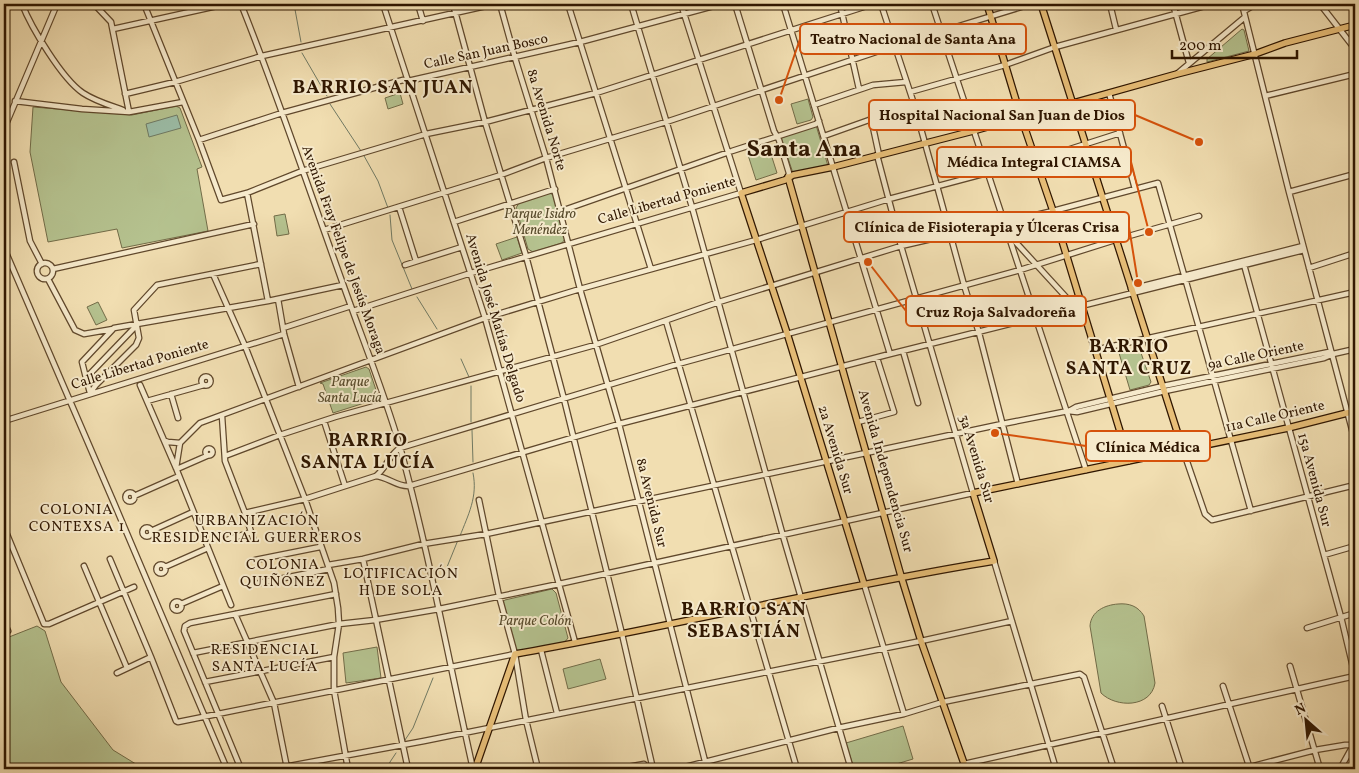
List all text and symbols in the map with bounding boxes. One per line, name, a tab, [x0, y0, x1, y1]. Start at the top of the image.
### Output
callout: Teatro Nacional de Santa Ana	[800, 24, 1026, 54]
scale bar	[1172, 28, 1296, 60]
street label: Calle San Juan Bosco	[422, 30, 550, 74]
text: Teatro Nacional de Santa Ana	[810, 30, 1016, 51]
text: 200 m	[1179, 36, 1222, 57]
street label: 8a Avenida Norte	[522, 67, 571, 173]
district label: BARRIO SAN JUAN	[292, 75, 474, 101]
callout: Hospital Nacional San Juan de Dios	[869, 100, 1135, 130]
text: Hospital Nacional San Juan de Dios	[879, 106, 1125, 127]
district label: Santa Ana	[747, 133, 861, 167]
street label: Avenida Fray Felipe de Jesús Moraga	[296, 143, 390, 357]
callout: Médica Integral CIAMSA	[937, 147, 1131, 177]
text: Médica Integral CIAMSA	[947, 153, 1121, 174]
street label: Calle Libertad Poniente	[596, 172, 739, 230]
park label: Parque Isidro Menéndez	[504, 205, 577, 240]
callout: Clínica de Fisioterapia y Úlceras Crisa	[844, 212, 1129, 242]
text: Clínica de Fisioterapia y Úlceras Crisa	[855, 218, 1119, 239]
street label: Avenida José Matías Delgado	[460, 231, 530, 405]
callout: Cruz Roja Salvadoreña	[906, 296, 1086, 326]
text: Cruz Roja Salvadoreña	[916, 303, 1076, 324]
district label: BARRIO SANTA CRUZ	[1066, 334, 1192, 382]
street label: Calle Libertad Poniente	[69, 335, 211, 395]
street label: 9a Calle Oriente	[1206, 336, 1306, 375]
park label: Parque Santa Lucía	[318, 373, 382, 408]
street label: Avenida Independencia Sur	[853, 387, 917, 555]
street label: 11a Calle Oriente	[1224, 396, 1327, 438]
street label: 2a Avenida Sur	[812, 403, 858, 497]
street label: 3a Avenida Sur	[954, 412, 999, 506]
district label: BARRIO SANTA LUCÍA	[301, 428, 435, 476]
callout: Clínica Médica	[1086, 431, 1210, 461]
street label: 15a Avenida Sur	[1292, 431, 1336, 529]
text: Clínica Médica	[1096, 438, 1200, 459]
street label: 8a Avenida Sur	[631, 456, 671, 550]
district label: COLONIA CONTEXSA 1	[29, 500, 125, 538]
district label: URBANIZACIÓN RESIDENCIAL GUERREROS	[151, 511, 363, 549]
district label: COLONIA QUIÑÓNEZ	[240, 555, 326, 593]
district label: LOTIFICACIÓN H DE SOLA	[343, 564, 459, 602]
district label: BARRIO SAN SEBASTIÁN	[681, 597, 807, 645]
park label: Parque Colón	[499, 612, 571, 631]
district label: RESIDENCIAL SANTA LUCÍA	[210, 640, 320, 678]
north arrow	[1282, 696, 1332, 746]
text: N	[1292, 699, 1310, 721]

